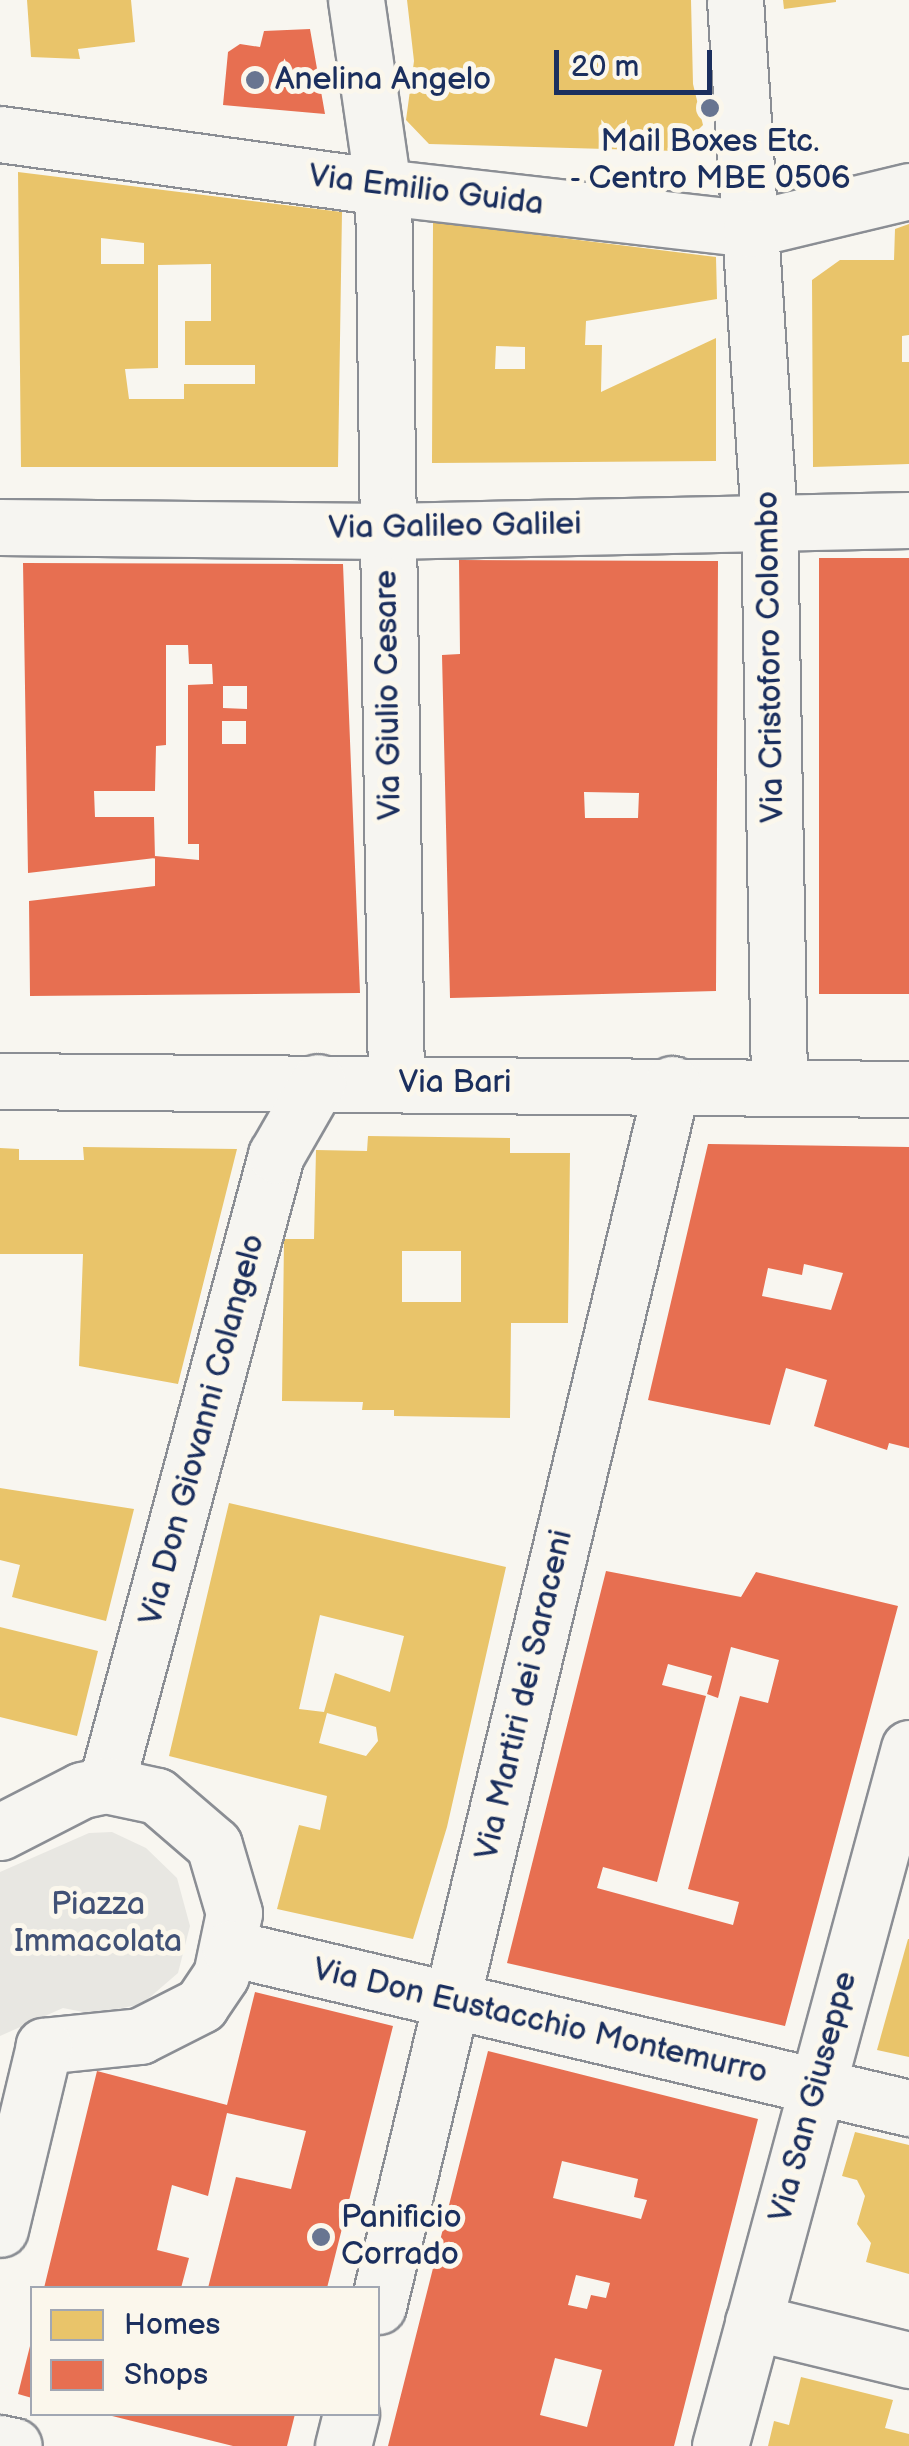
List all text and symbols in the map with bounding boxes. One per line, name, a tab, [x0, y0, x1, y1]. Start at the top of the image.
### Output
scale bar	[559, 30, 716, 92]
text: 20 m	[571, 49, 639, 85]
place label: Anelina Angelo	[275, 61, 491, 99]
marker: Anelina Angelo	[244, 69, 266, 91]
marker: Mail Boxes Etc. - Centro MBE 0506	[699, 97, 721, 119]
place label: Mail Boxes Etc. - Centro MBE 0506	[569, 124, 851, 199]
street label: Via Emilio Guida	[306, 158, 546, 224]
street label: Via Cristoforo Colombo	[749, 491, 793, 823]
street label: Via Galileo Galilei	[328, 506, 582, 548]
street label: Via Giulio Cesare	[368, 570, 410, 820]
street label: Via Bari	[398, 1064, 512, 1102]
street label: Via Don Giovanni Colangelo	[132, 1230, 274, 1630]
street label: Via Martiri dei Saraceni	[468, 1526, 582, 1864]
park label: Piazza Immacolata	[14, 1887, 182, 1962]
street label: Via Don Eustacchio Montemurro	[309, 1951, 771, 2093]
street label: Via San Giuseppe	[762, 1967, 866, 2227]
place label: Panificio Corrado	[341, 2200, 462, 2275]
marker: Panificio Corrado	[310, 2226, 332, 2248]
legend	[30, 2286, 380, 2416]
text: Homes	[124, 2307, 220, 2343]
text: Shops	[124, 2357, 208, 2393]

